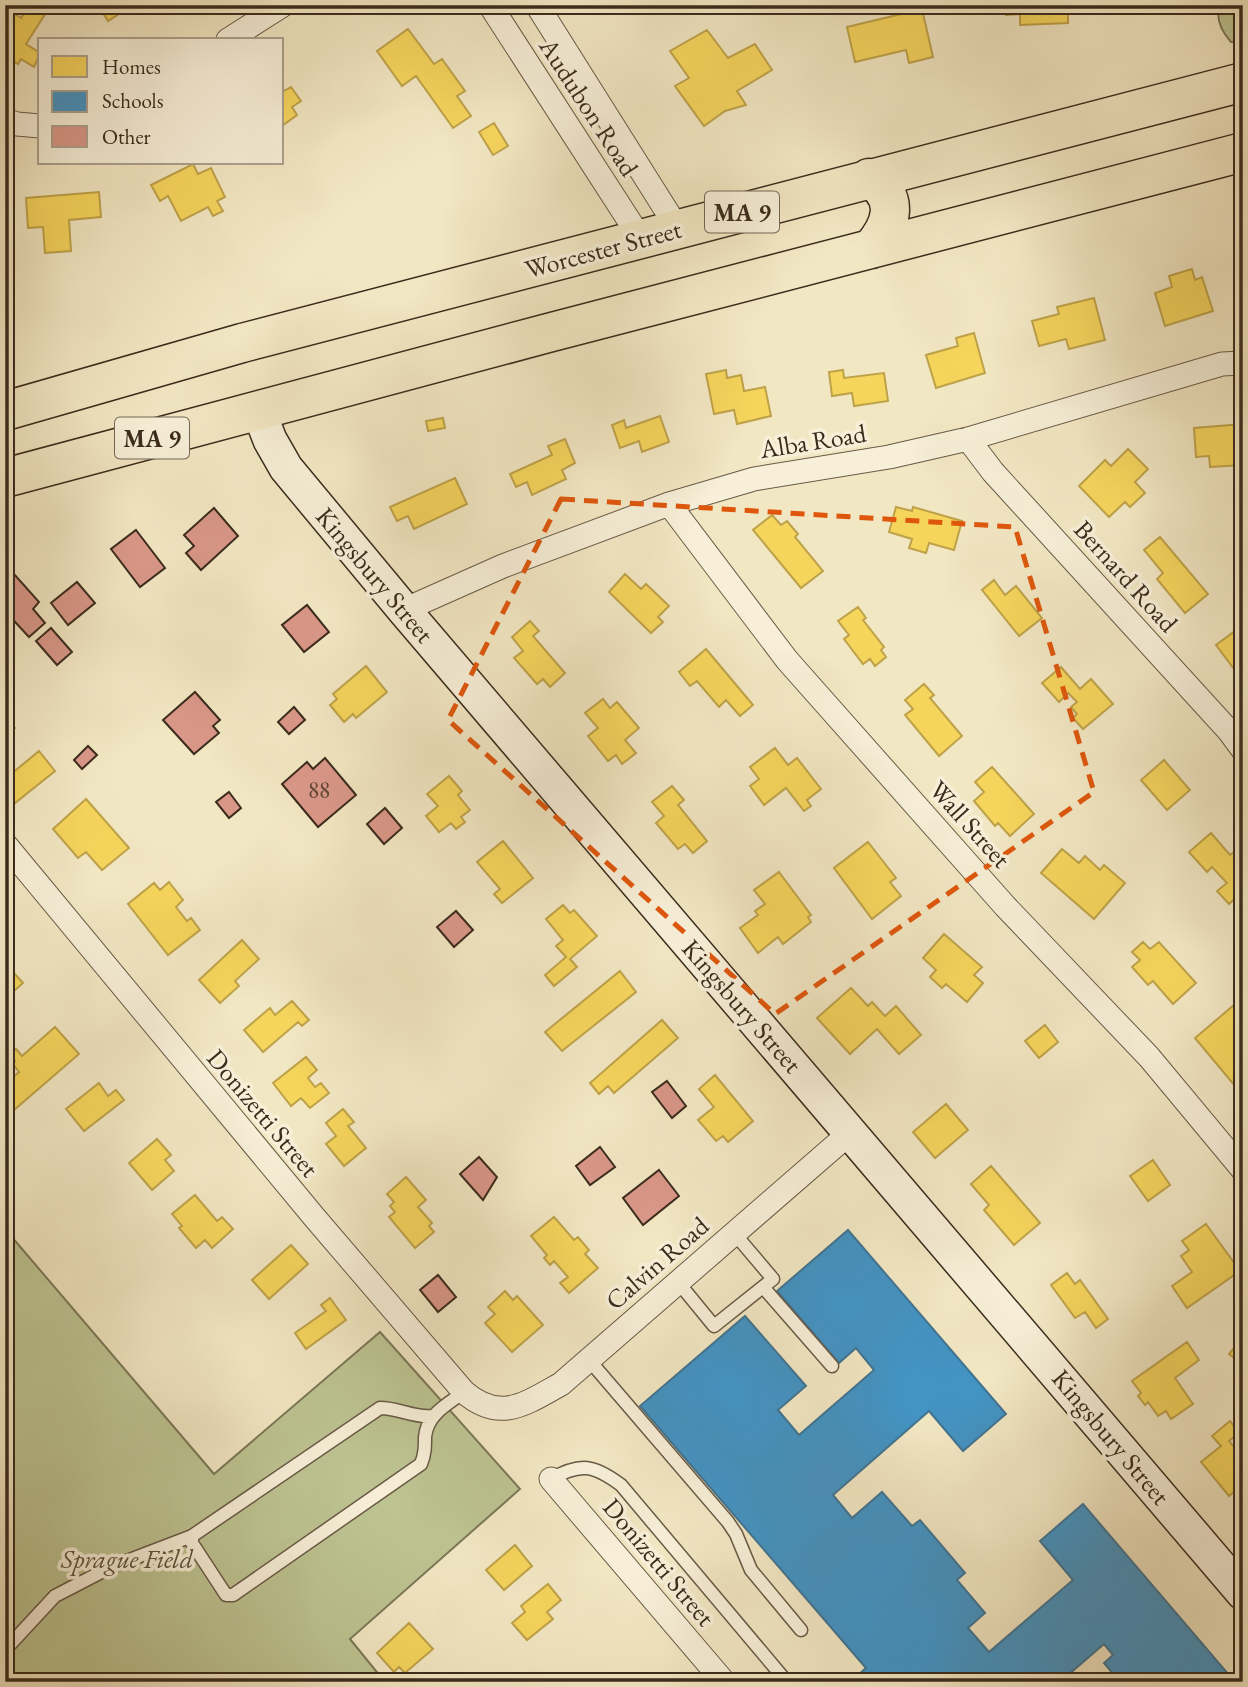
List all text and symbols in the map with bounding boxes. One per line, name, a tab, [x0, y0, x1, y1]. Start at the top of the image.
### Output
street label: Audubon Road	[531, 31, 647, 183]
legend	[38, 38, 284, 164]
text: Homes	[102, 53, 161, 80]
text: Schools	[102, 87, 164, 114]
text: Other	[102, 123, 151, 150]
road number: MA 9	[705, 192, 779, 232]
street label: Worcester Street	[521, 212, 685, 286]
street label: Alba Road	[756, 416, 869, 466]
road number: MA 9	[115, 418, 189, 458]
street label: Kingsbury Street	[308, 500, 442, 650]
street label: Bernard Road	[1067, 513, 1186, 640]
street label: Wall Street	[922, 773, 1018, 875]
house number: 88	[308, 775, 330, 805]
street label: Kingsbury Street	[674, 932, 810, 1080]
street label: Donizetti Street	[199, 1042, 327, 1184]
street label: Calvin Road	[598, 1208, 716, 1317]
street label: Kingsbury Street	[1044, 1362, 1178, 1512]
street label: Donizetti Street	[595, 1491, 723, 1633]
park label: Sprague Field	[60, 1542, 194, 1576]

